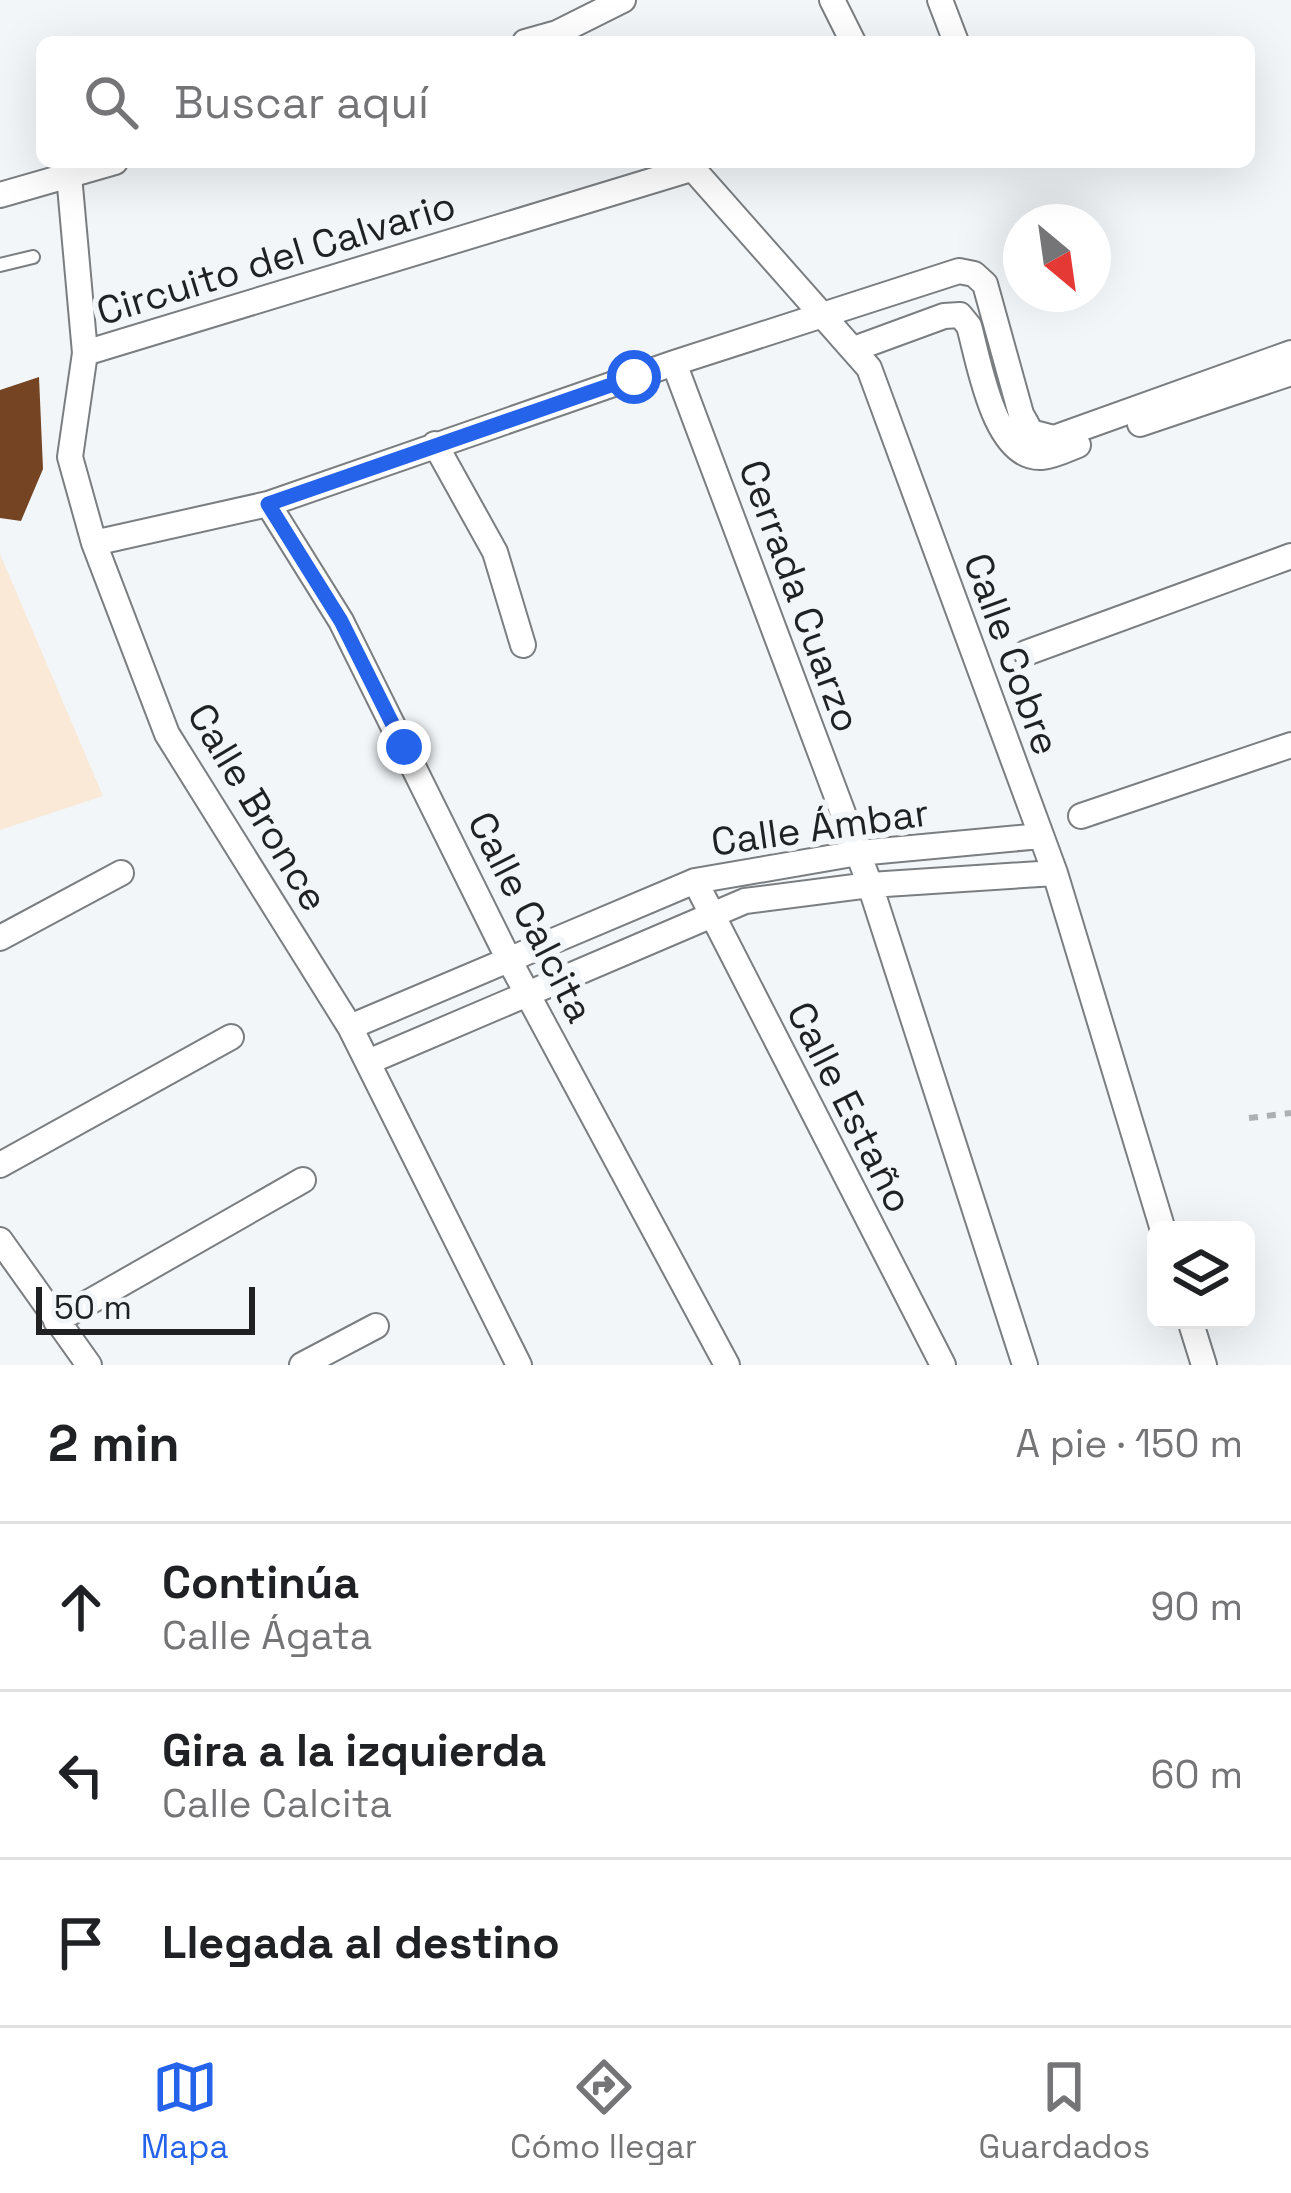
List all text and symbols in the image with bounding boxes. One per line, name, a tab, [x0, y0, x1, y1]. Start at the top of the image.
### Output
search box	[36, 36, 1255, 168]
icon: search	[78, 69, 144, 135]
text: Buscar aquí	[174, 74, 429, 131]
street label: Circuito del Calvario	[91, 180, 461, 336]
north arrow	[1003, 204, 1111, 312]
route start	[607, 350, 661, 404]
street label: Cerrada Cuarzo	[728, 453, 872, 739]
street label: Calle Cobre	[953, 546, 1071, 762]
street label: Calle Bronce	[177, 694, 339, 920]
route end	[377, 720, 431, 774]
street label: Calle Ámbar	[708, 787, 932, 867]
street label: Calle Calcita	[457, 803, 605, 1031]
street label: Calle Estaño	[776, 993, 924, 1221]
map controls	[1147, 1221, 1255, 1329]
button: layers	[1147, 1221, 1255, 1329]
scale bar	[36, 1281, 255, 1334]
text: 50 m	[54, 1287, 132, 1329]
text: 2 min	[48, 1411, 180, 1476]
text: A pie · 150 m	[1016, 1419, 1243, 1468]
text: Continúa	[162, 1554, 359, 1611]
icon: ahead	[48, 1574, 114, 1640]
text: 90 m	[1151, 1582, 1243, 1631]
text: Calle Ágata	[162, 1611, 372, 1660]
text: Gira a la izquierda	[162, 1722, 546, 1779]
icon: left	[48, 1742, 114, 1808]
text: 60 m	[1151, 1750, 1243, 1799]
text: Calle Calcita	[162, 1779, 392, 1828]
icon: arrive	[48, 1910, 114, 1976]
text: Llegada al destino	[162, 1914, 560, 1971]
tab: Mapa	[141, 2054, 228, 2168]
tab: Cómo llegar	[510, 2054, 697, 2168]
tab: Guardados	[979, 2054, 1150, 2168]

